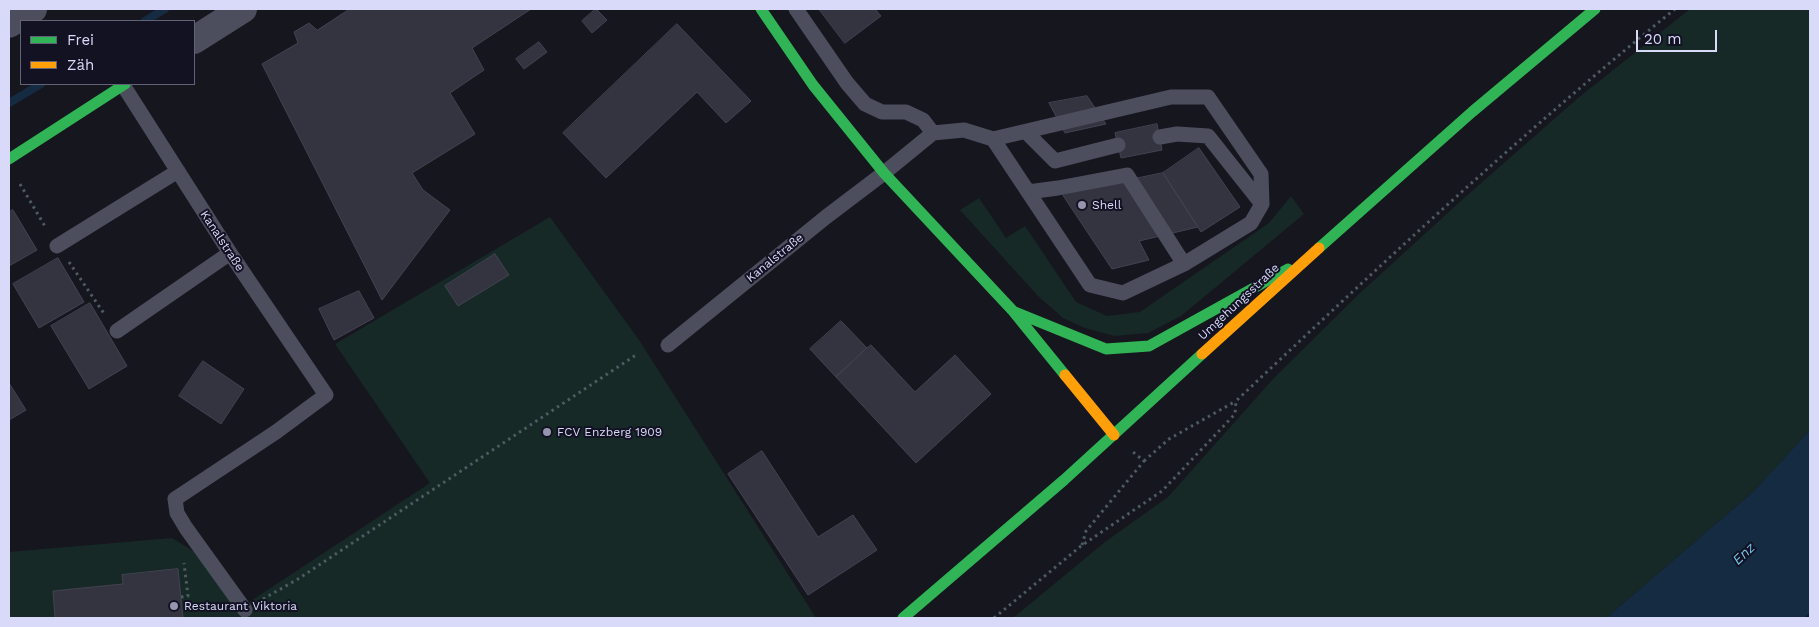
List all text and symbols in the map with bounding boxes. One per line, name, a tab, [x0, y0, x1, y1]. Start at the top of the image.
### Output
legend	[20, 20, 195, 85]
scale bar	[1639, 20, 1720, 52]
text: 20 m	[1644, 30, 1682, 48]
text: Frei	[67, 31, 94, 49]
text: Zäh	[67, 56, 94, 74]
place label: Shell	[1092, 198, 1121, 212]
marker: Shell	[1076, 199, 1088, 211]
street label: Kanalstraße	[197, 208, 247, 274]
street label: Kanalstraße	[743, 231, 807, 285]
street label: Umgehungsstraße	[1196, 261, 1282, 343]
place label: FCV Enzberg 1909	[557, 425, 662, 439]
marker: FCV Enzberg 1909	[541, 426, 553, 438]
water label: Enz	[1729, 540, 1759, 568]
place label: Restaurant Viktoria	[184, 599, 297, 613]
marker: Restaurant Viktoria	[168, 600, 180, 612]

